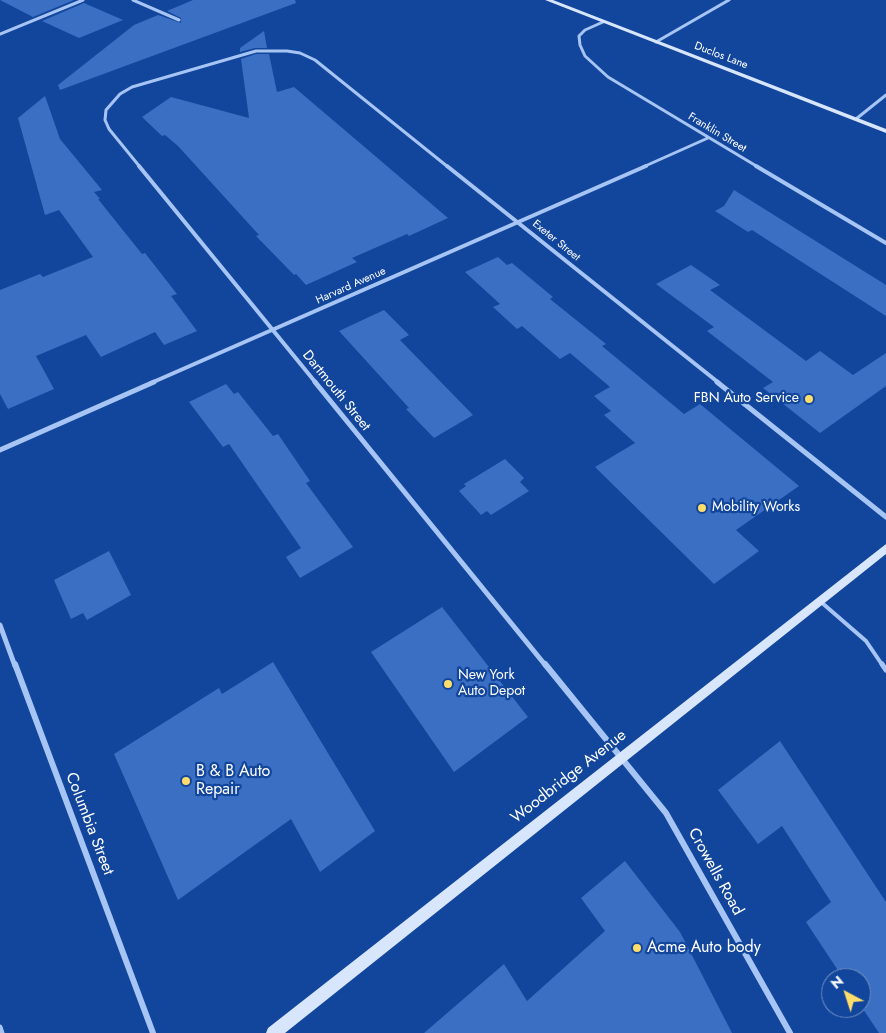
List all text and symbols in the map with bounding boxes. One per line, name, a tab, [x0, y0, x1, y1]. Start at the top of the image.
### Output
street label: Duclos Lane	[692, 40, 750, 72]
street label: Franklin Street	[685, 110, 749, 156]
street label: Exeter Street	[529, 218, 583, 264]
street label: Harvard Avenue	[314, 265, 388, 307]
street label: Dartmouth Street	[298, 347, 374, 435]
place label: FBN Auto Service	[694, 391, 799, 407]
marker: FBN Auto Service	[803, 393, 815, 405]
place label: Mobility Works	[712, 500, 800, 516]
marker: Mobility Works	[696, 502, 708, 514]
place label: New York Auto Depot	[458, 668, 525, 700]
marker: New York Auto Depot	[442, 678, 454, 690]
street label: Woodbridge Avenue	[508, 726, 630, 828]
place label: B & B Auto Repair	[196, 762, 270, 800]
street label: Columbia Street	[61, 770, 117, 878]
marker: B & B Auto Repair	[180, 775, 192, 787]
street label: Crowells Road	[683, 825, 747, 919]
place label: Acme Auto body	[647, 938, 761, 958]
marker: Acme Auto body	[631, 942, 643, 954]
north arrow	[821, 968, 871, 1018]
text: N	[826, 971, 848, 994]

